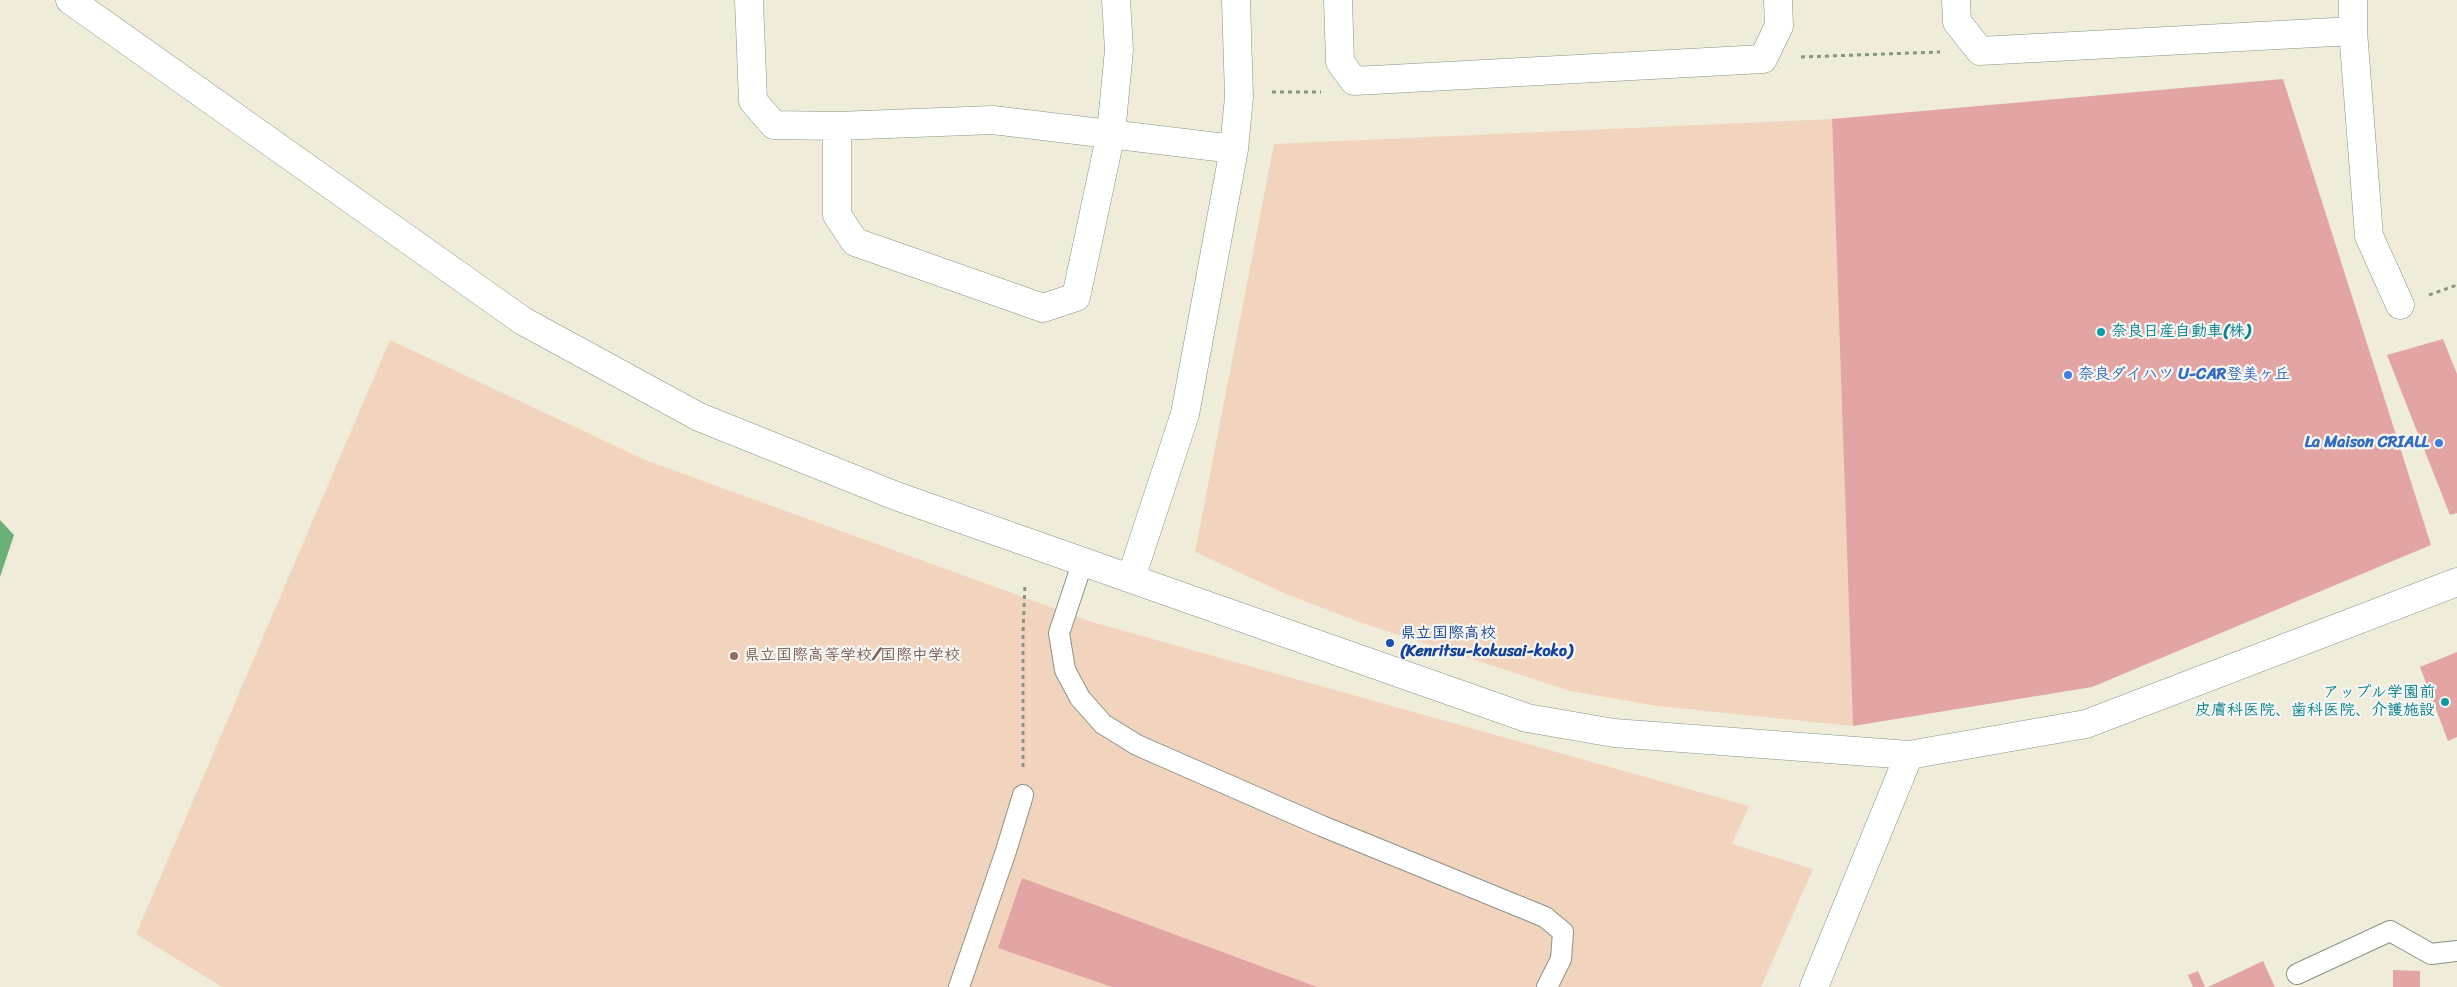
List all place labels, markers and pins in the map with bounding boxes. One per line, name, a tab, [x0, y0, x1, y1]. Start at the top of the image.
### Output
place label: 奈良日産自動車(株)	[2111, 322, 2250, 342]
marker: 奈良日産自動車(株)	[2095, 326, 2107, 338]
place label: 奈良ダイハツ U-CAR登美ヶ丘	[2078, 365, 2290, 385]
marker: 奈良ダイハツ U-CAR登美ヶ丘	[2062, 369, 2074, 381]
place label: La Maison CRIALL	[2305, 433, 2429, 453]
marker: La Maison CRIALL	[2433, 437, 2445, 449]
place label: 県立国際高校 (Kenritsu-kokusai-koko)	[1400, 624, 1573, 662]
marker: 県立国際高校 (Kenritsu-kokusai-koko)	[1384, 637, 1396, 649]
place label: 県立国際高等学校/国際中学校	[744, 646, 960, 666]
marker: 県立国際高等学校/国際中学校	[728, 650, 740, 662]
place label: アップル学園前 皮膚科医院、歯科医院、介護施設	[2195, 683, 2435, 721]
marker: アップル学園前 皮膚科医院、歯科医院、介護施設	[2439, 696, 2451, 708]

